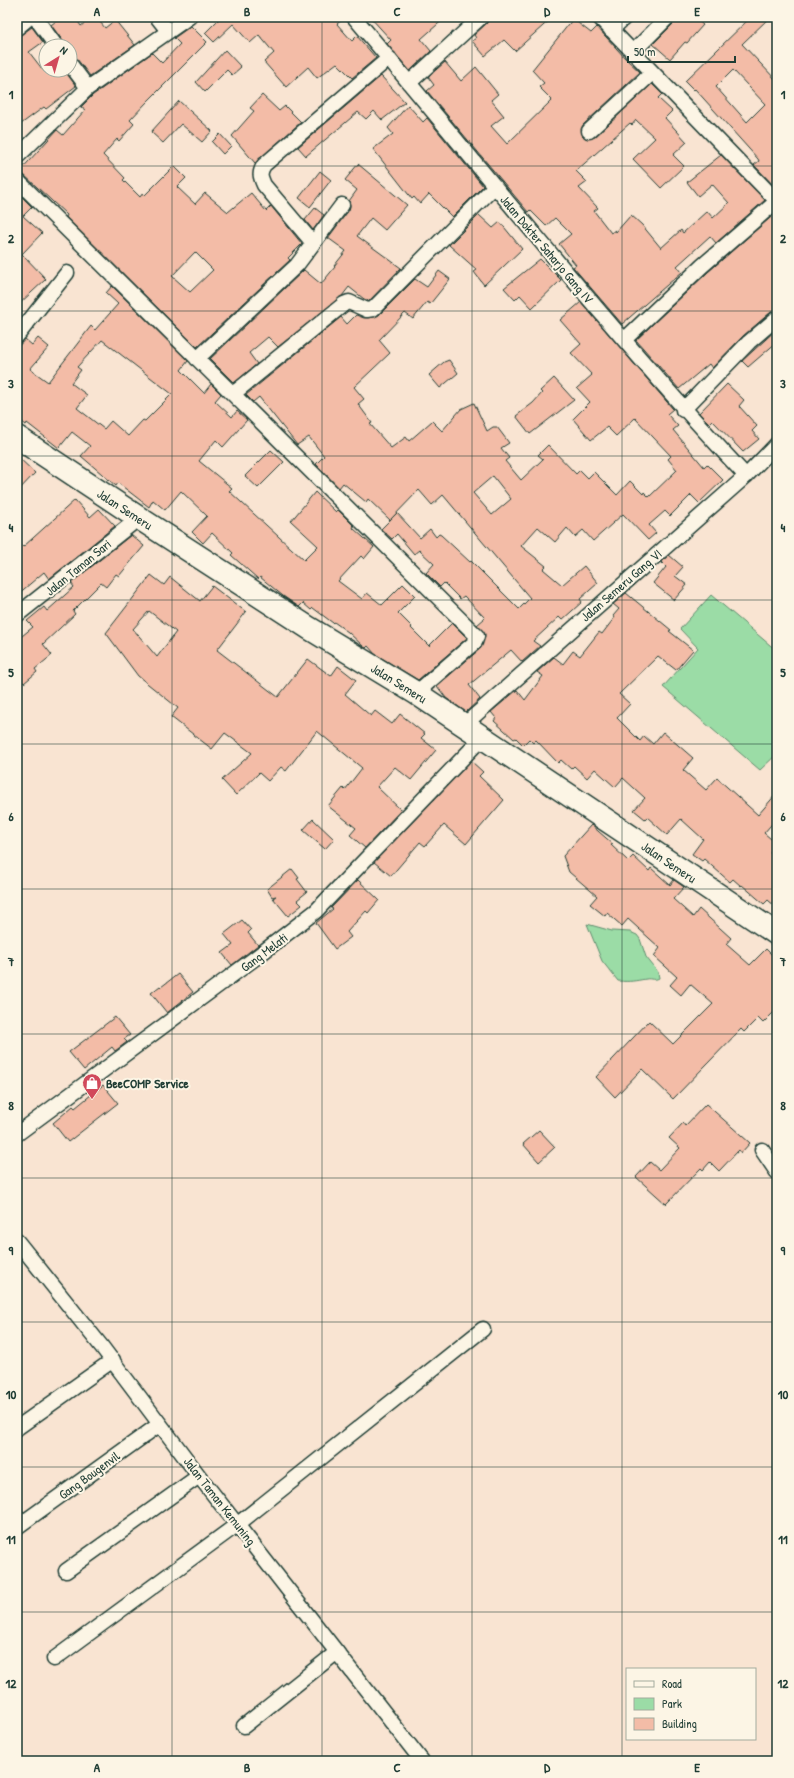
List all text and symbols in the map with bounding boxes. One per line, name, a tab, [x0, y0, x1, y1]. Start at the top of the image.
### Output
text: A	[94, 2, 101, 20]
text: B	[244, 2, 251, 20]
text: C	[393, 2, 401, 20]
text: D	[544, 2, 551, 20]
text: E	[694, 2, 700, 20]
north arrow	[38, 38, 78, 78]
scale bar	[628, 38, 735, 64]
text: N	[57, 43, 71, 57]
text: 50 m	[634, 43, 655, 60]
text: 1	[9, 85, 14, 103]
text: 1	[781, 85, 786, 103]
street label: Jalan Dokter Saharjo Gang IV	[496, 191, 598, 307]
text: 2	[8, 229, 15, 247]
text: 2	[780, 229, 787, 247]
text: 3	[8, 374, 14, 392]
text: 3	[780, 374, 786, 392]
street label: Jalan Semeru	[94, 484, 156, 534]
text: 4	[9, 518, 14, 536]
text: 4	[781, 518, 786, 536]
street label: Jalan Taman Sari	[41, 535, 115, 599]
street label: Jalan Semeru Gang VI	[577, 545, 665, 625]
street label: Jalan Semeru	[368, 659, 430, 707]
text: 5	[8, 663, 14, 681]
text: 5	[780, 663, 786, 681]
text: 6	[8, 807, 14, 825]
text: 6	[780, 807, 786, 825]
street label: Jalan Semeru	[638, 837, 700, 887]
street label: Gang Melati	[237, 928, 291, 976]
text: 7	[7, 952, 15, 970]
text: 7	[779, 952, 787, 970]
shop icon: BeeCOMP Service	[81, 1072, 103, 1100]
place label: BeeCOMP Service	[106, 1074, 190, 1092]
text: 8	[8, 1096, 14, 1114]
text: 8	[780, 1096, 786, 1114]
text: 9	[9, 1241, 14, 1259]
text: 9	[781, 1241, 786, 1259]
text: 10	[6, 1385, 16, 1403]
text: 10	[778, 1385, 788, 1403]
street label: Gang Bougenvil	[55, 1446, 124, 1503]
street label: Jalan Taman Kemuning	[180, 1453, 260, 1549]
text: 11	[6, 1530, 16, 1548]
text: 11	[778, 1530, 788, 1548]
legend	[626, 1668, 756, 1740]
text: 12	[6, 1674, 17, 1692]
text: 12	[778, 1674, 789, 1692]
text: Road	[662, 1675, 682, 1692]
text: Park	[662, 1695, 682, 1712]
text: Building	[662, 1715, 697, 1732]
text: A	[94, 1758, 101, 1776]
text: B	[244, 1758, 251, 1776]
text: C	[393, 1758, 401, 1776]
text: D	[544, 1758, 551, 1776]
text: E	[694, 1758, 700, 1776]

